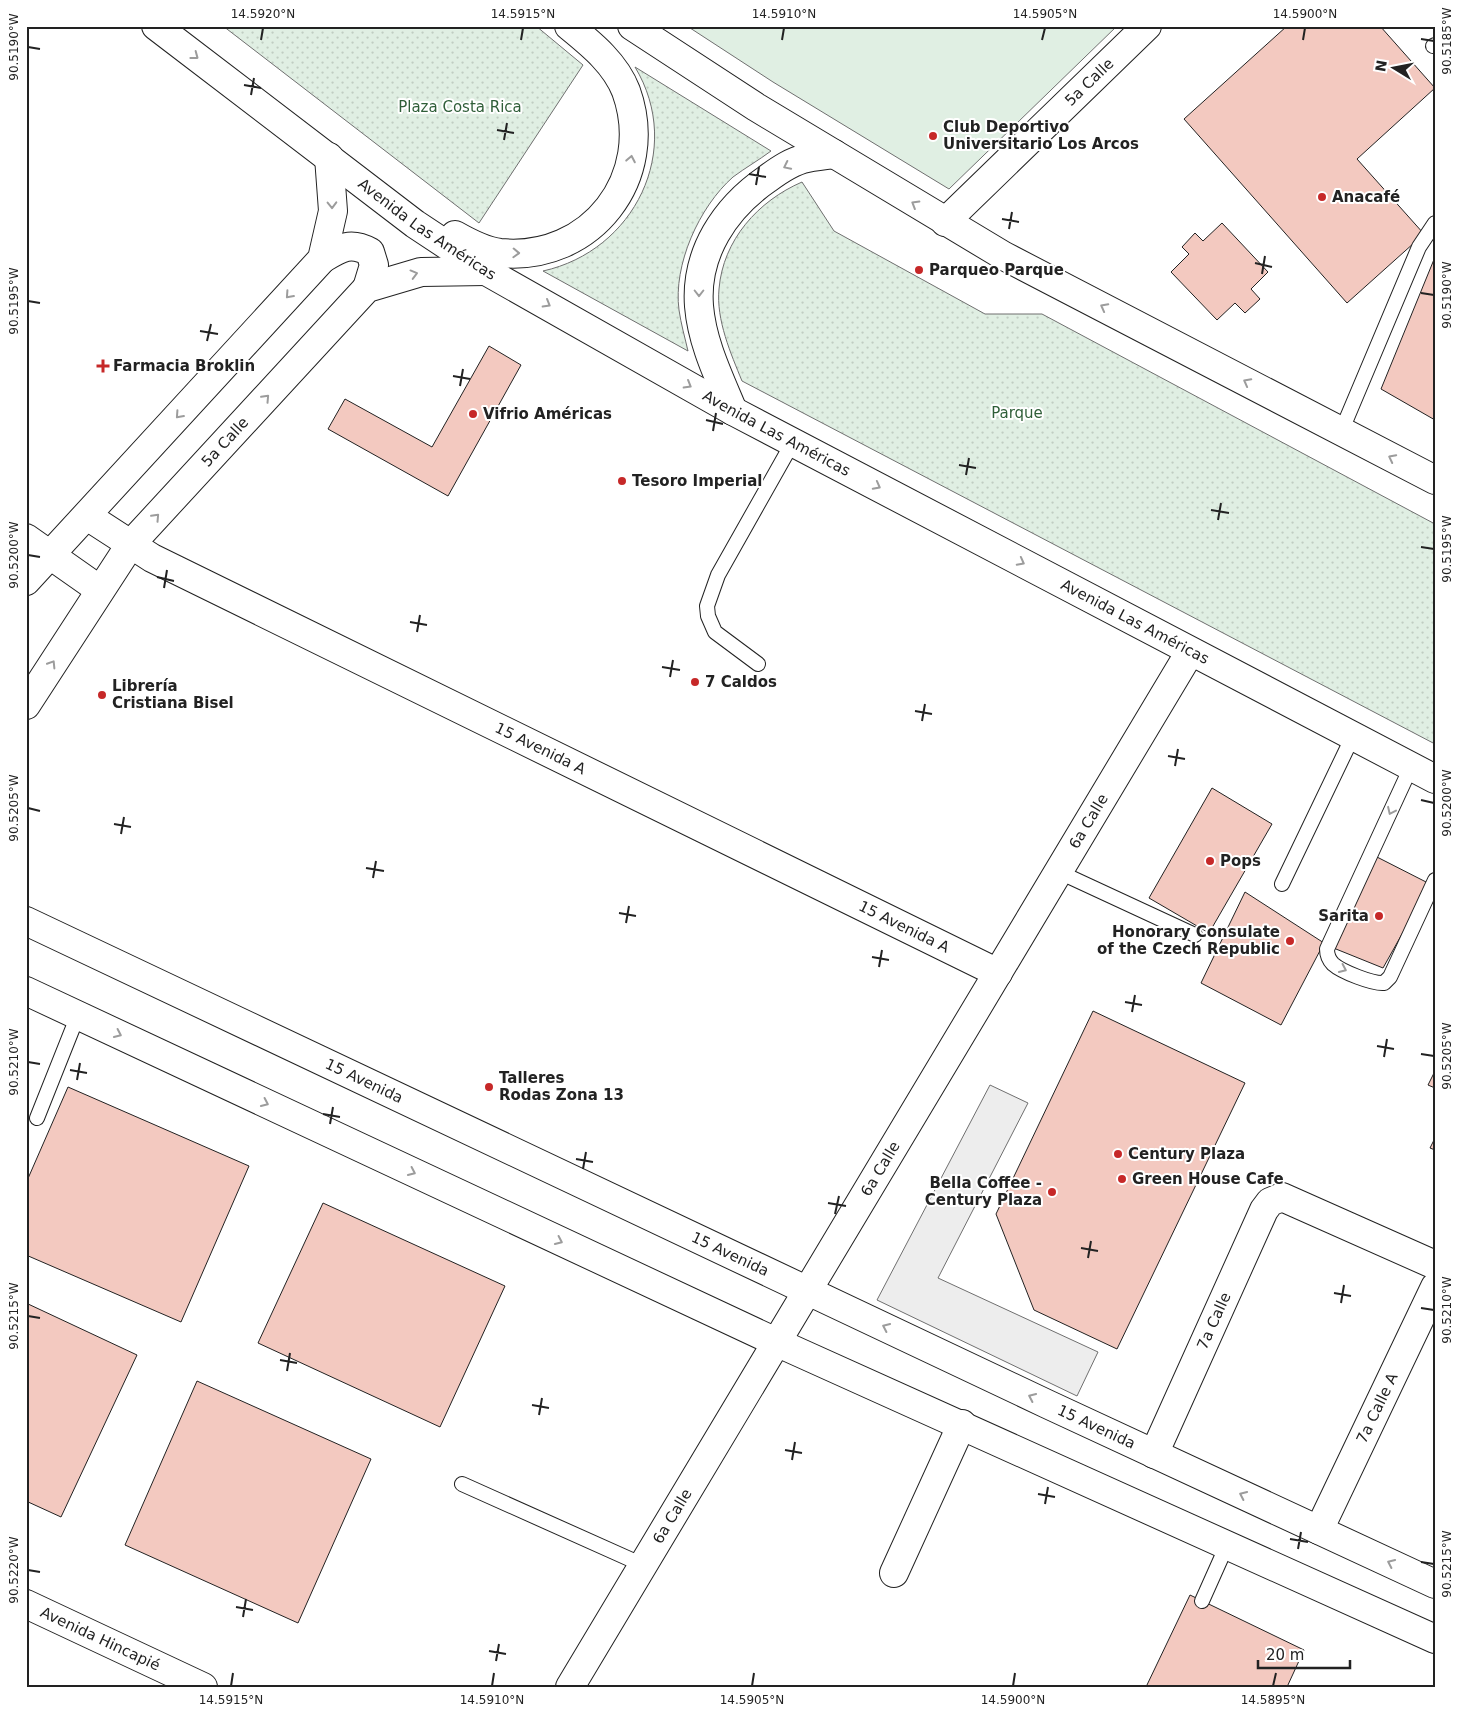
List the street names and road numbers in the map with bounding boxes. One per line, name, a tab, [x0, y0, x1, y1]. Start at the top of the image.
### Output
street label: 5a Calle	[1061, 54, 1117, 110]
street label: Avenida Las Américas	[354, 175, 499, 284]
street label: Avenida Las Américas	[700, 387, 854, 480]
street label: 5a Calle	[198, 414, 252, 470]
street label: Avenida Las Américas	[1058, 576, 1212, 668]
street label: 15 Avenida A	[492, 719, 589, 779]
street label: 6a Calle	[1065, 791, 1112, 852]
street label: 15 Avenida A	[856, 897, 953, 957]
street label: 15 Avenida	[322, 1055, 406, 1107]
street label: 6a Calle	[857, 1138, 904, 1200]
street label: 15 Avenida	[688, 1228, 772, 1280]
street label: 7a Calle	[1193, 1289, 1235, 1352]
street label: 7a Calle A	[1353, 1369, 1402, 1446]
street label: 15 Avenida	[1055, 1401, 1138, 1453]
street label: 6a Calle	[649, 1486, 696, 1547]
street label: Avenida Hincapié	[38, 1603, 163, 1675]

